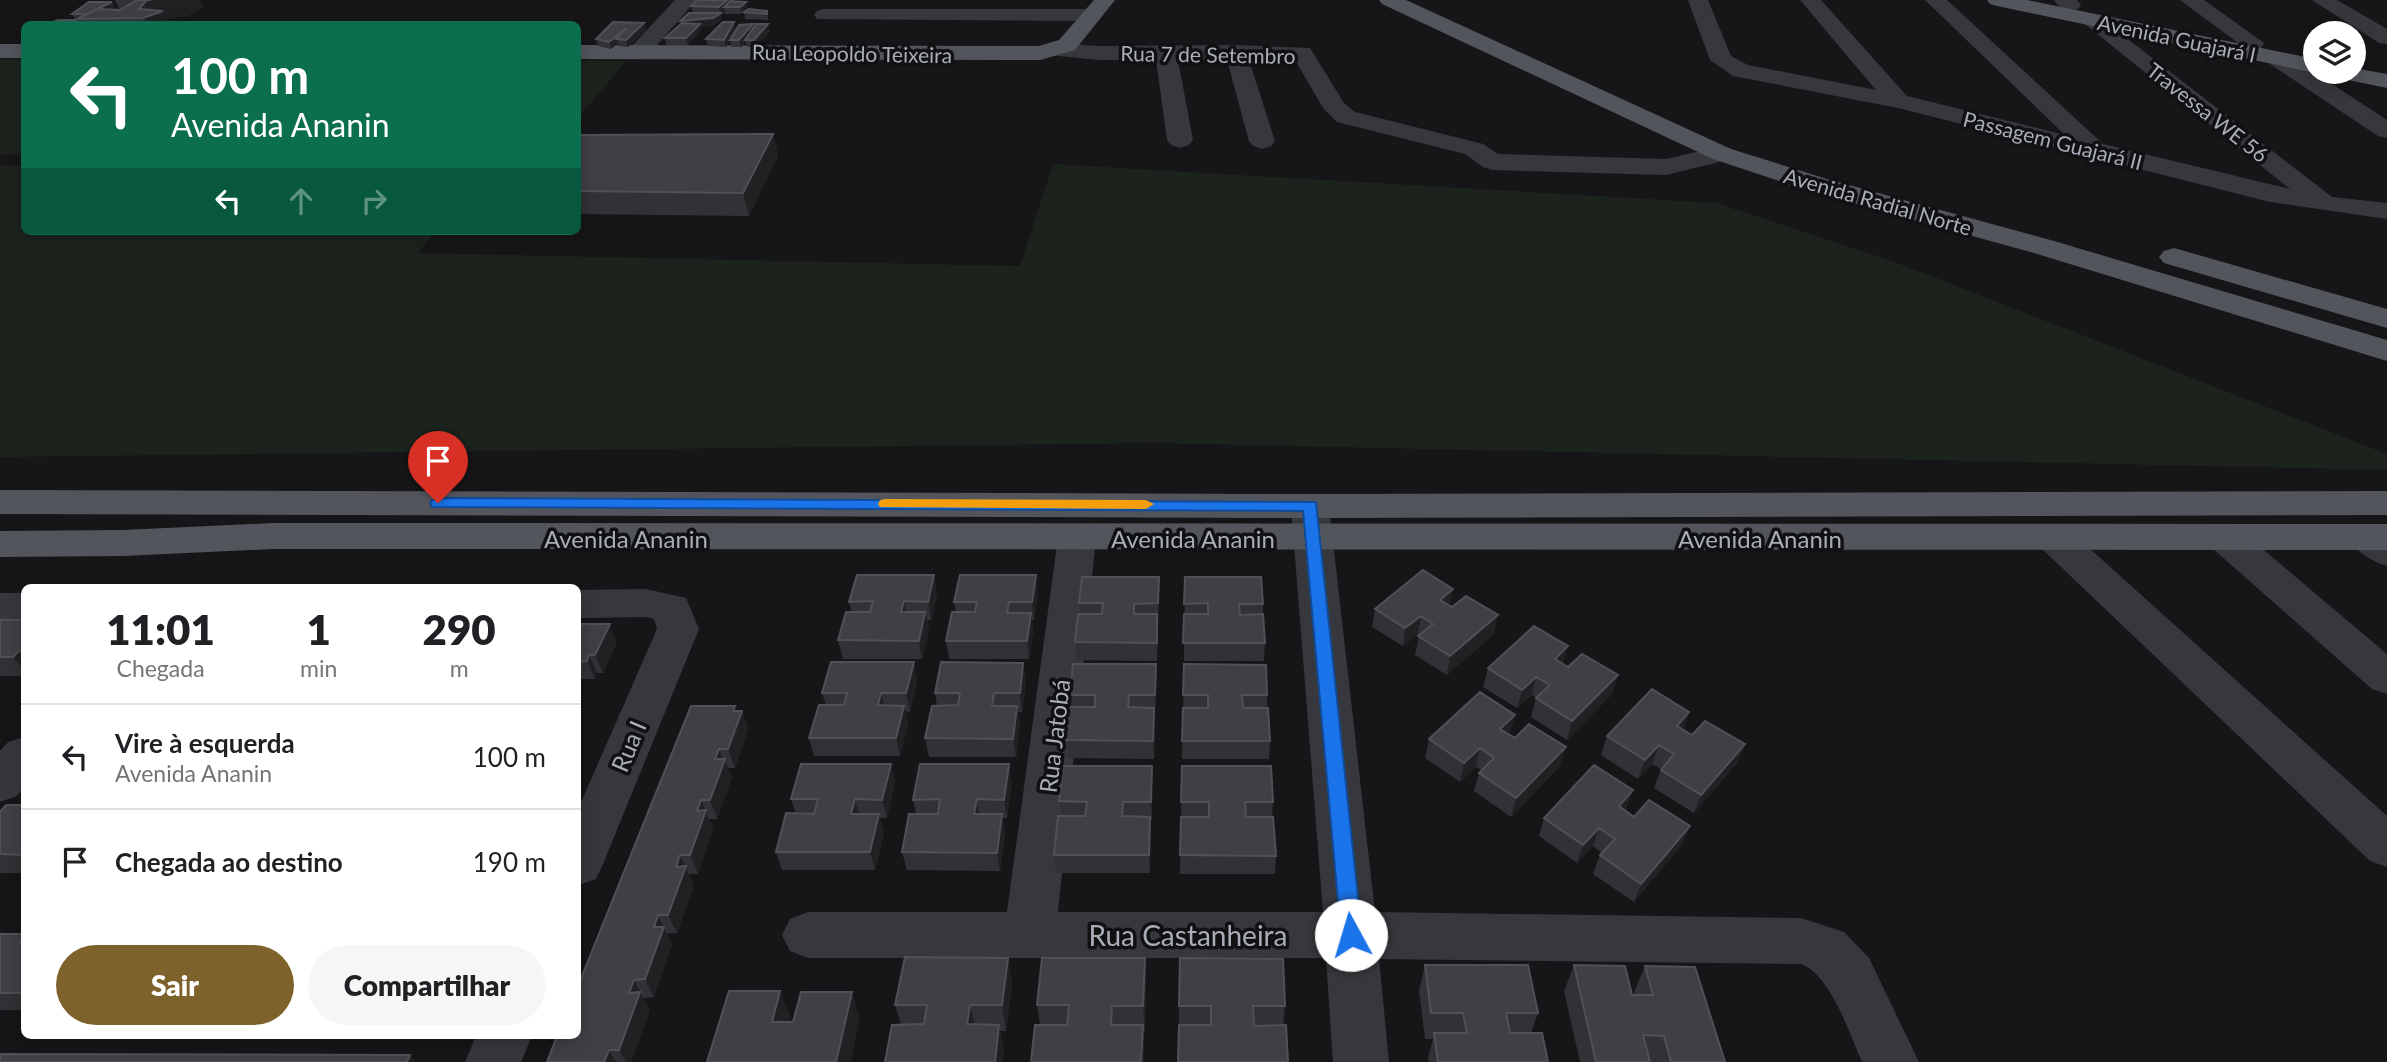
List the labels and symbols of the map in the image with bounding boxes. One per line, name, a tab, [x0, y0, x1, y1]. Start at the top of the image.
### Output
street label: Avenida Guajará I	[2096, 9, 2258, 67]
street label: Rua Leopoldo Teixeira	[752, 39, 952, 67]
street label: Rua 7 de Setembro	[1120, 40, 1296, 68]
street label: Travessa WE 56	[2142, 57, 2274, 167]
street label: Passagem Guajará II	[1961, 106, 2145, 174]
street label: Avenida Radial Norte	[1781, 162, 1975, 240]
pin	[408, 431, 468, 503]
street label: Avenida Ananin	[544, 524, 708, 553]
street label: Avenida Ananin	[1111, 524, 1275, 553]
street label: Avenida Ananin	[1678, 524, 1842, 553]
street label: Rua Jatobá	[1033, 678, 1075, 794]
street label: Rua I	[604, 716, 652, 776]
position arrow	[1314, 898, 1388, 972]
street label: Rua Castanheira	[1089, 918, 1288, 952]

